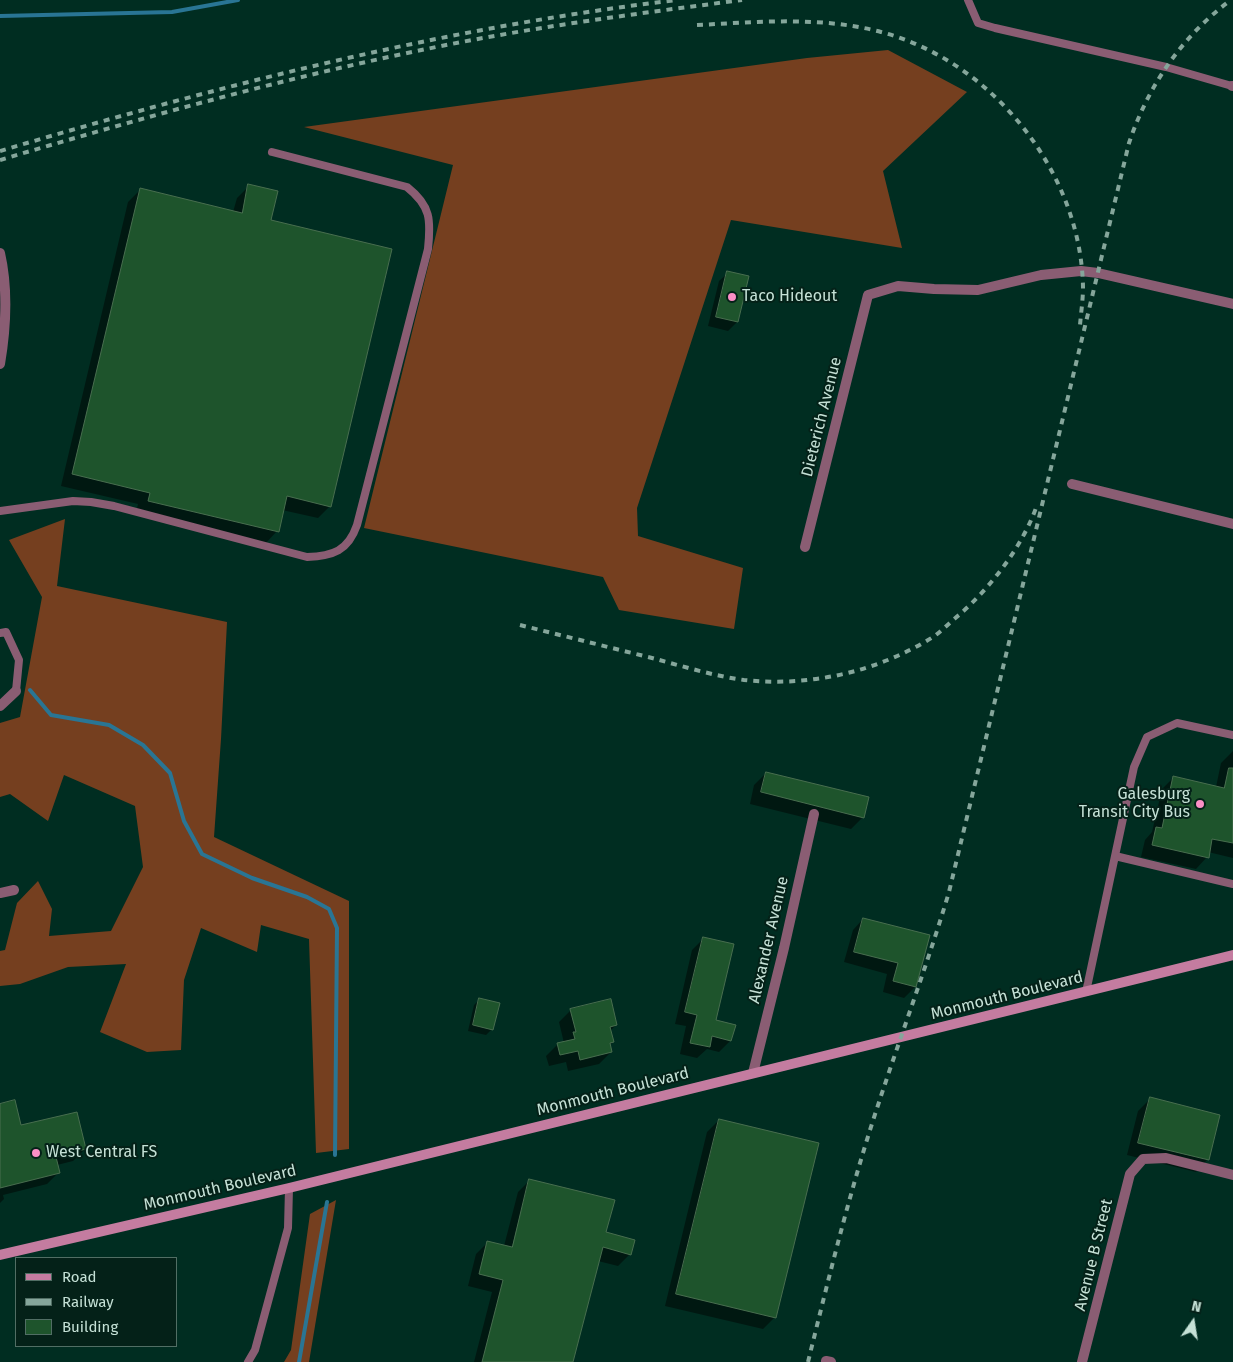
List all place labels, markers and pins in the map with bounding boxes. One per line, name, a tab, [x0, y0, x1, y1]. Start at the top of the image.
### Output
place label: Taco Hideout	[742, 287, 837, 307]
marker: Taco Hideout	[726, 291, 738, 303]
place label: Galesburg Transit City Bus	[1079, 785, 1190, 823]
marker: Galesburg Transit City Bus	[1194, 798, 1206, 810]
place label: West Central FS	[46, 1143, 157, 1163]
marker: West Central FS	[30, 1147, 42, 1159]

